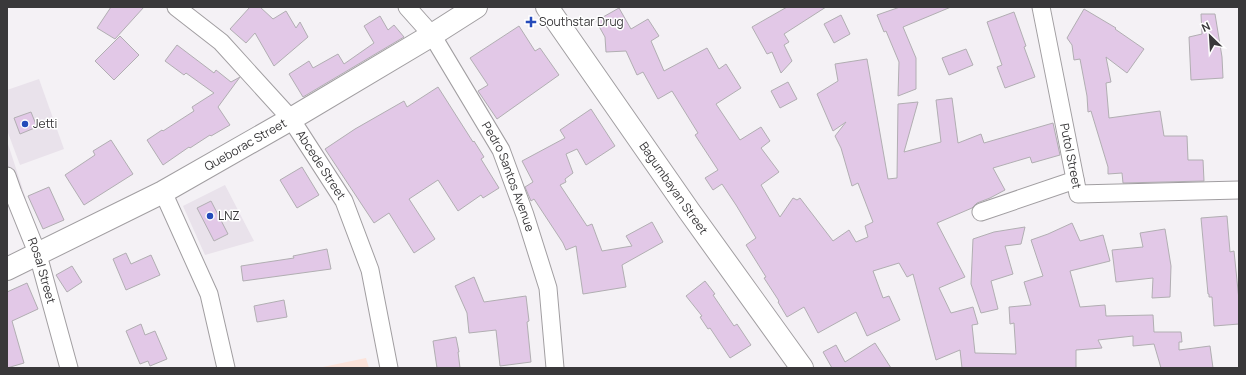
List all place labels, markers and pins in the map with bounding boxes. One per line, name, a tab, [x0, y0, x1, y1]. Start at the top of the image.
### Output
place label: Southstar Drug	[539, 13, 624, 30]
marker: Southstar Drug	[526, 17, 536, 27]
place label: Jetti	[33, 115, 57, 132]
marker: Jetti	[20, 119, 30, 129]
place label: LNZ	[218, 207, 240, 224]
marker: LNZ	[205, 211, 215, 221]

